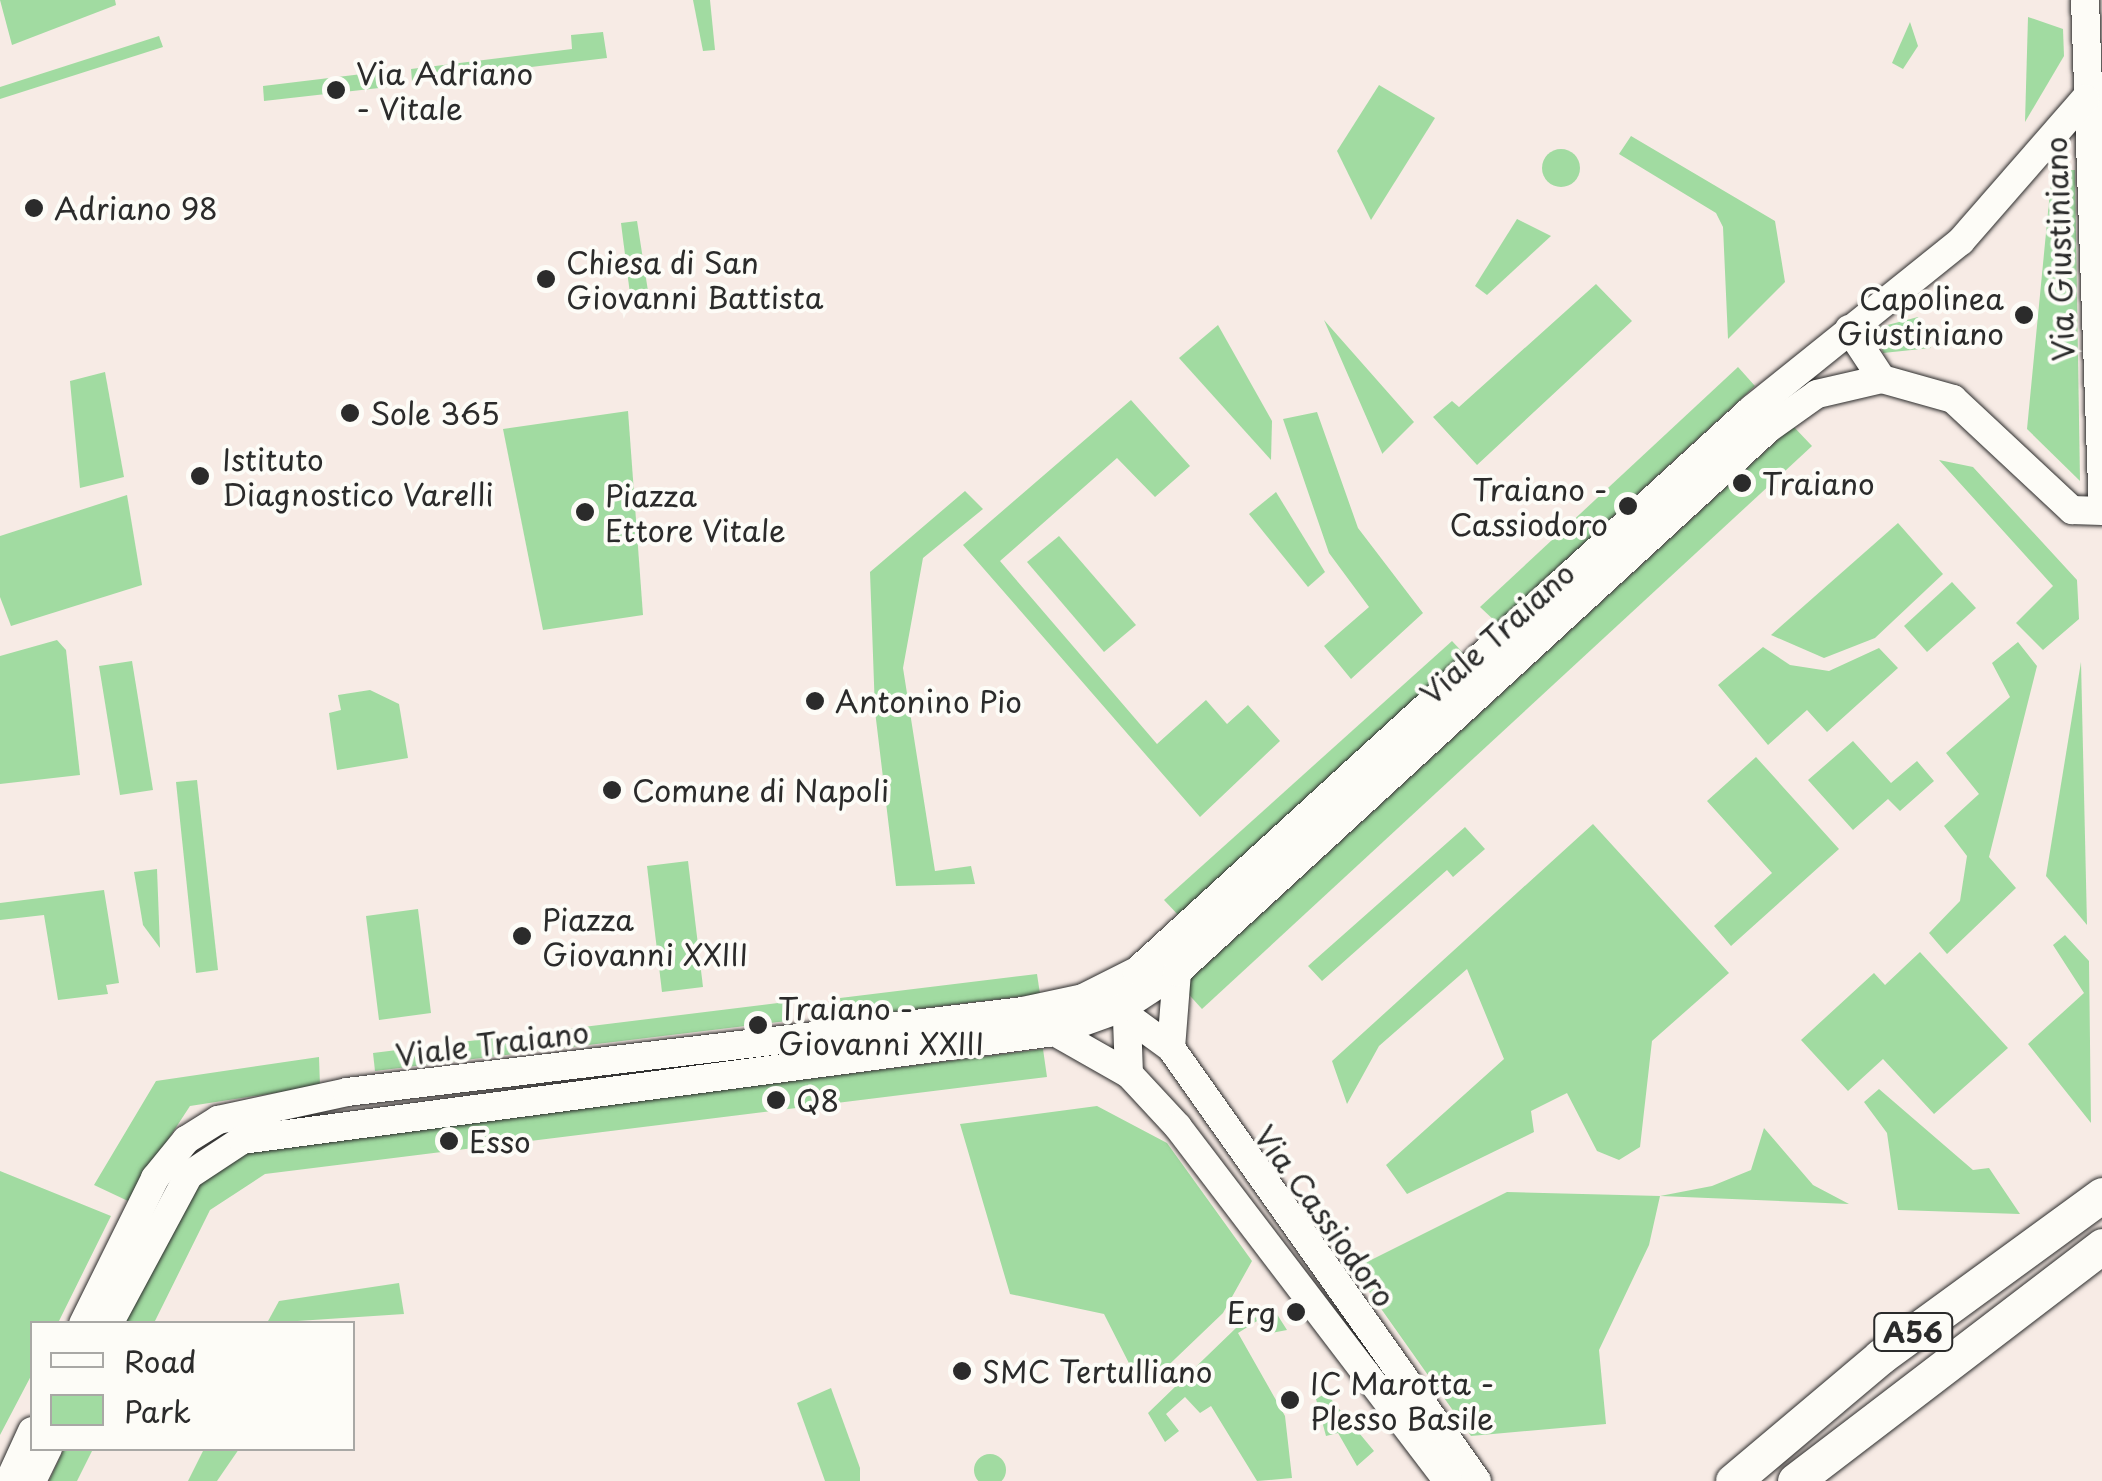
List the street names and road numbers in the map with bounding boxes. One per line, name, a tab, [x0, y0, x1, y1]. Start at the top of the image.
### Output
street label: Via Giustiniano	[2037, 136, 2081, 362]
street label: Viale Traiano	[1412, 554, 1582, 712]
street label: Viale Traiano	[393, 1013, 591, 1073]
street label: Via Cassiodoro	[1247, 1118, 1403, 1314]
road number: A56	[1873, 1309, 1953, 1355]

